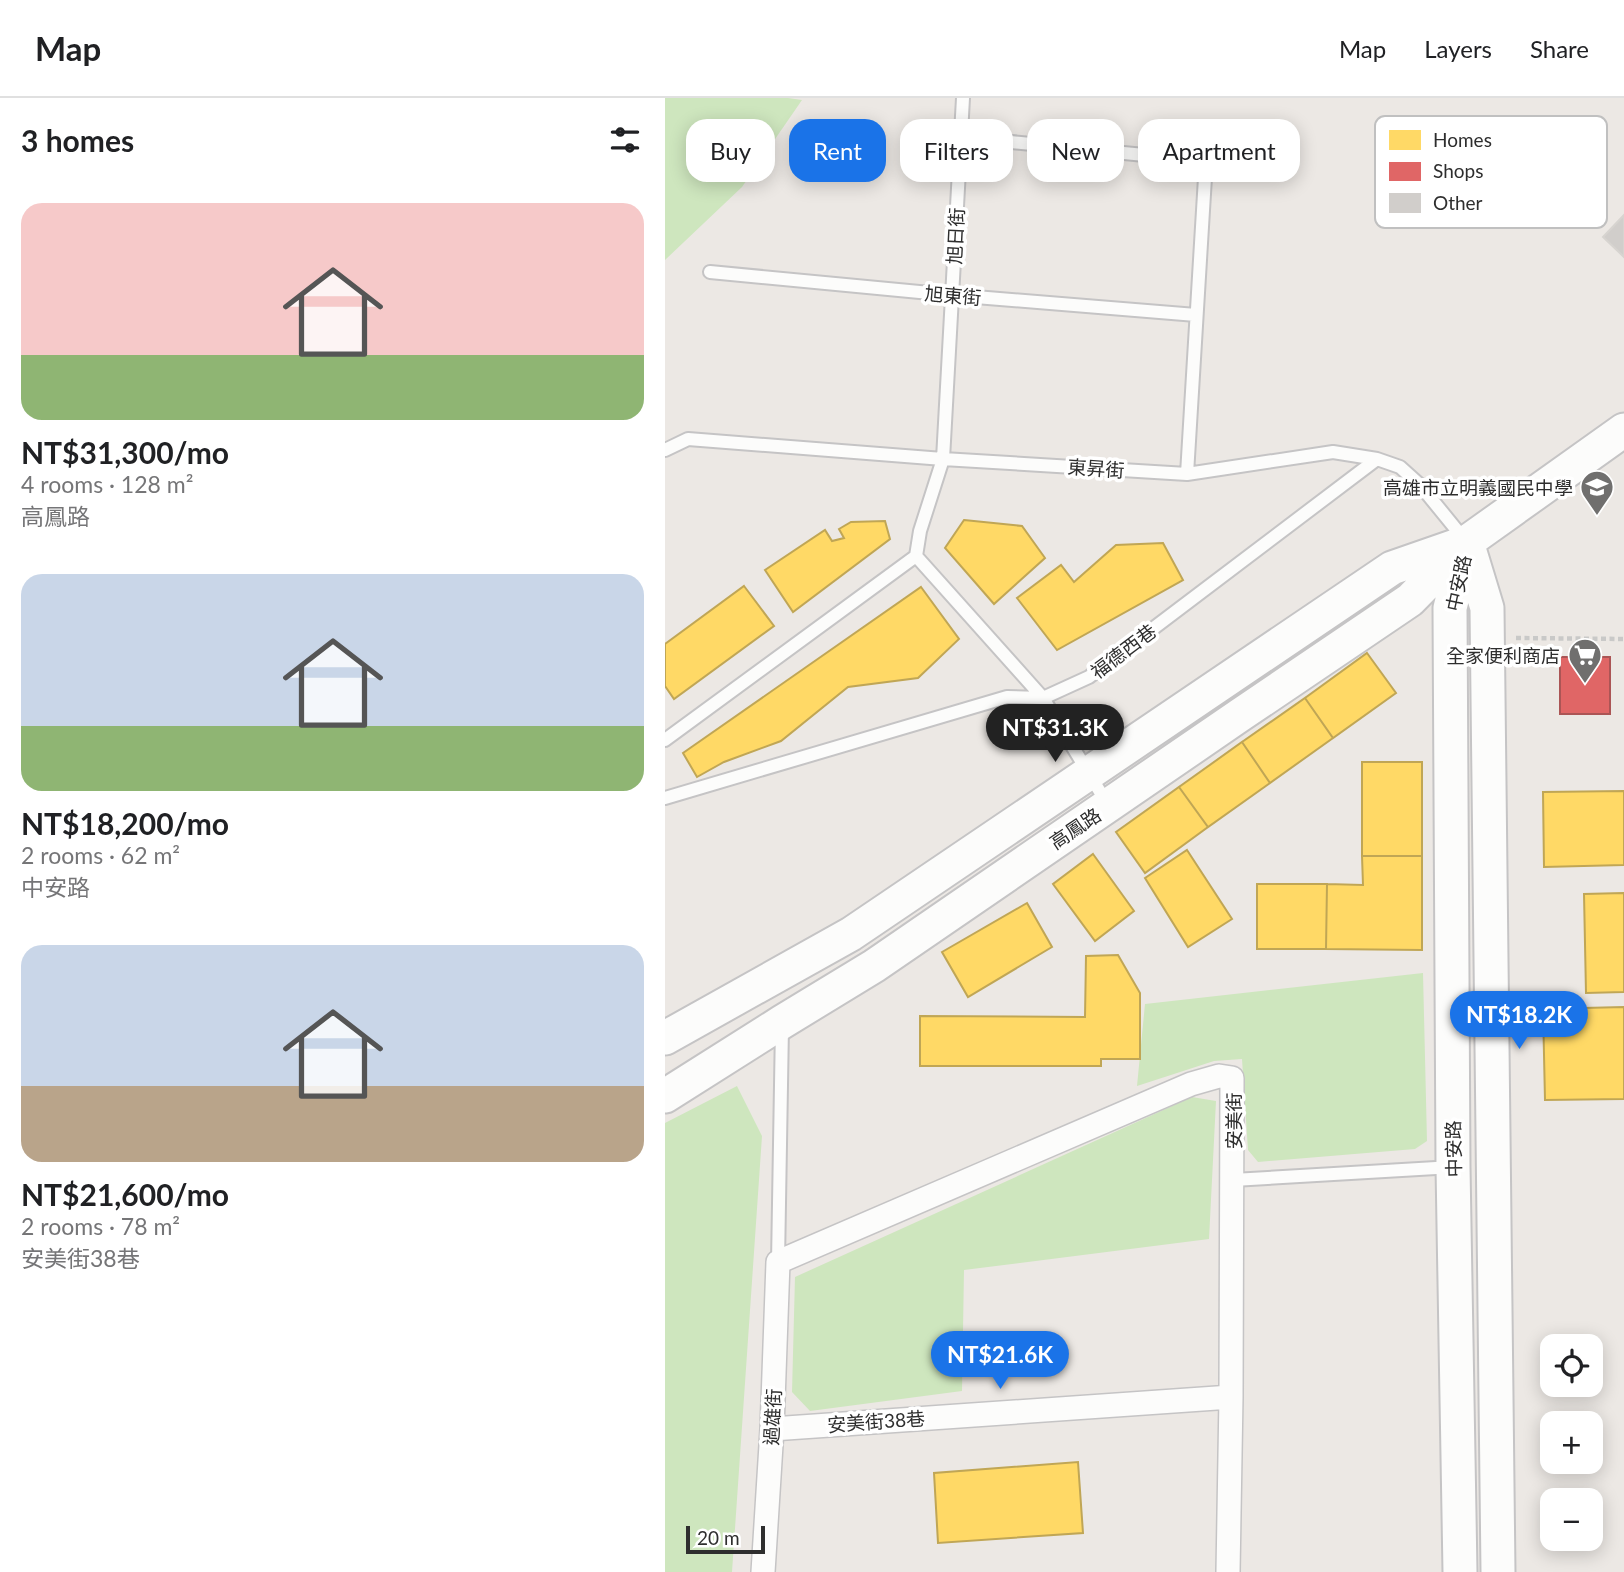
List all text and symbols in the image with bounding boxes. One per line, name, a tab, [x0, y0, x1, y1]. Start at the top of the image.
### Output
text: Map	[35, 28, 101, 68]
text: Map	[1339, 34, 1386, 63]
text: Layers	[1424, 34, 1492, 63]
text: Share	[1530, 34, 1589, 63]
legend	[1375, 116, 1607, 228]
chip: Buy	[686, 119, 775, 182]
chip: Rent	[789, 119, 886, 182]
chip: Filters	[900, 119, 1013, 182]
chip: New	[1027, 119, 1124, 182]
chip: Apartment	[1138, 119, 1300, 182]
icon: filters	[606, 121, 644, 159]
text: 3 homes	[21, 122, 134, 158]
text: Homes	[1433, 128, 1492, 151]
text: Shops	[1433, 159, 1483, 182]
text: Other	[1433, 191, 1483, 214]
street label: 旭日街	[942, 207, 968, 265]
icon: home	[270, 249, 396, 375]
street label: 旭東街	[924, 281, 982, 309]
text: NT$31,300/mo	[21, 434, 229, 470]
street label: 東昇街	[1067, 455, 1125, 481]
school or university icon: 高雄市立明義國民中學	[1578, 468, 1616, 517]
text: 4 rooms · 128 m²	[21, 470, 193, 498]
place label: 高雄市立明義國民中學	[1383, 476, 1573, 499]
text: 高鳳路	[21, 502, 90, 530]
street label: 中安路	[1441, 553, 1475, 613]
street label: 福德西巷	[1086, 619, 1160, 683]
icon: home	[270, 620, 396, 746]
supermarket icon: 全家便利商店	[1566, 636, 1604, 685]
place label: 全家便利商店	[1446, 644, 1560, 667]
pin: NT$31.3K	[983, 704, 1127, 764]
text: NT$31.3K	[1002, 713, 1108, 741]
street label: 高鳳路	[1045, 803, 1105, 853]
text: NT$18,200/mo	[21, 805, 229, 841]
text: 2 rooms · 62 m²	[21, 841, 180, 869]
text: 中安路	[21, 873, 90, 901]
icon: home	[270, 991, 396, 1117]
pin: NT$18.2K	[1447, 992, 1591, 1051]
text: NT$18.2K	[1466, 1000, 1572, 1028]
street label: 安美街	[1222, 1092, 1245, 1150]
street label: 中安路	[1441, 1120, 1465, 1178]
text: NT$21,600/mo	[21, 1176, 229, 1212]
text: 2 rooms · 78 m²	[21, 1212, 180, 1240]
text: 安美街38巷	[21, 1244, 140, 1272]
pin: NT$21.6K	[928, 1332, 1072, 1391]
map controls	[1540, 1334, 1603, 1551]
button: locate	[1540, 1334, 1603, 1397]
text: NT$21.6K	[947, 1340, 1053, 1368]
street label: 過雄街	[759, 1388, 785, 1446]
street label: 安美街38巷	[826, 1406, 926, 1436]
button: +	[1540, 1411, 1603, 1474]
button: −	[1540, 1488, 1603, 1551]
scale bar	[686, 1523, 765, 1555]
text: 20 m	[697, 1526, 740, 1549]

